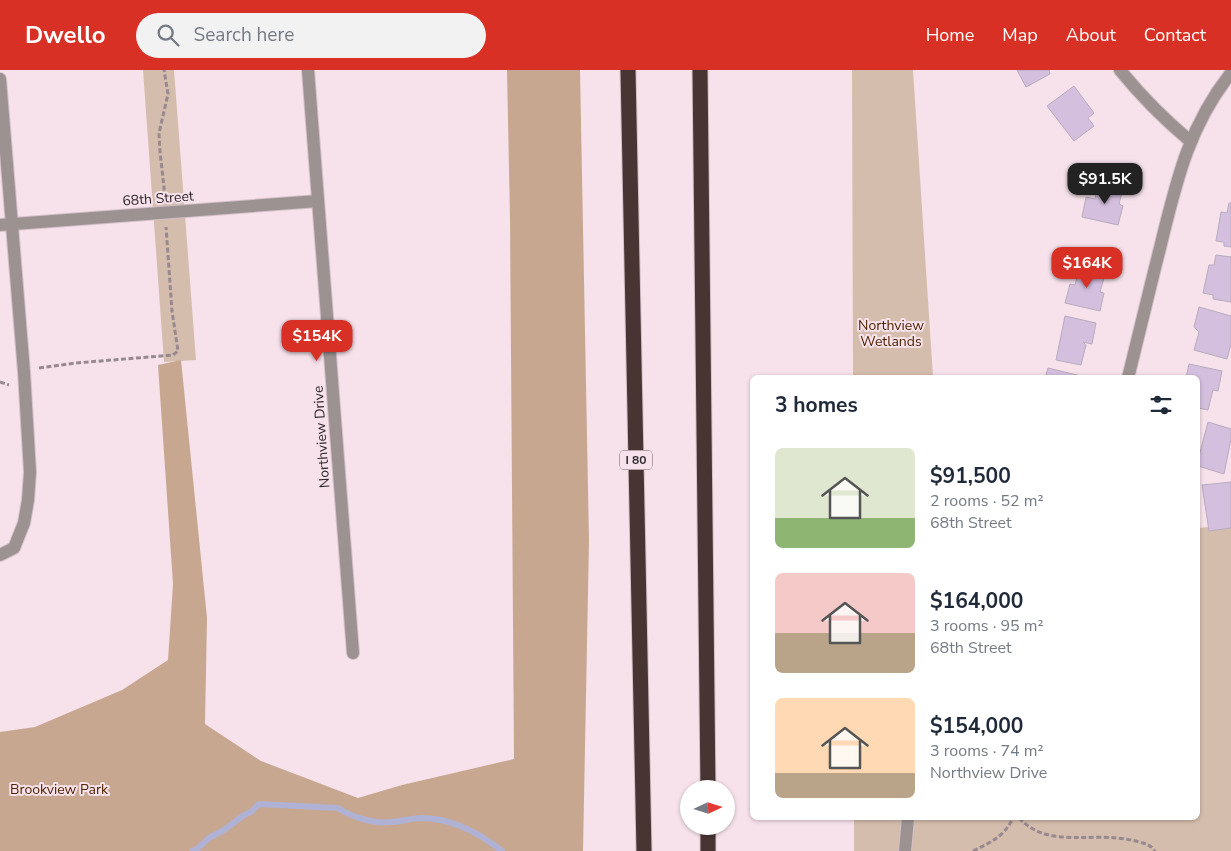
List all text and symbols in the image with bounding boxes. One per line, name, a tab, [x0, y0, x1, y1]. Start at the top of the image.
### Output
search box	[136, 13, 486, 58]
text: Dwello	[25, 19, 106, 51]
icon: search	[154, 21, 182, 49]
text: Search here	[194, 22, 294, 48]
text: Home	[926, 23, 974, 47]
text: Map	[1002, 23, 1038, 47]
text: About	[1066, 23, 1116, 47]
text: Contact	[1144, 23, 1206, 47]
pin: $91.5K	[1064, 162, 1146, 205]
text: $91.5K	[1079, 168, 1132, 190]
street label: 68th Street	[122, 187, 194, 210]
pin: $164K	[1052, 246, 1122, 289]
text: $164K	[1062, 252, 1112, 274]
park label: Northview Wetlands	[858, 316, 924, 351]
pin: $154K	[282, 320, 352, 362]
text: $154K	[292, 325, 342, 347]
street label: Northview Drive	[308, 385, 335, 489]
text: 3 homes	[775, 391, 858, 419]
icon: filters	[1147, 391, 1175, 419]
road number: I 80	[620, 450, 652, 470]
text: $91,500	[930, 462, 1011, 490]
icon: home	[815, 468, 875, 528]
text: 2 rooms · 52 m²	[930, 490, 1043, 512]
text: 68th Street	[930, 512, 1012, 534]
text: $164,000	[930, 587, 1023, 615]
icon: home	[815, 593, 875, 653]
text: 3 rooms · 95 m²	[930, 615, 1043, 637]
text: 68th Street	[930, 637, 1012, 659]
text: $154,000	[930, 712, 1023, 740]
icon: home	[815, 718, 875, 778]
text: 3 rooms · 74 m²	[930, 740, 1043, 762]
text: Northview Drive	[930, 762, 1047, 784]
park label: Brookview Park	[10, 780, 109, 799]
north arrow	[680, 780, 735, 835]
map controls	[680, 780, 735, 835]

